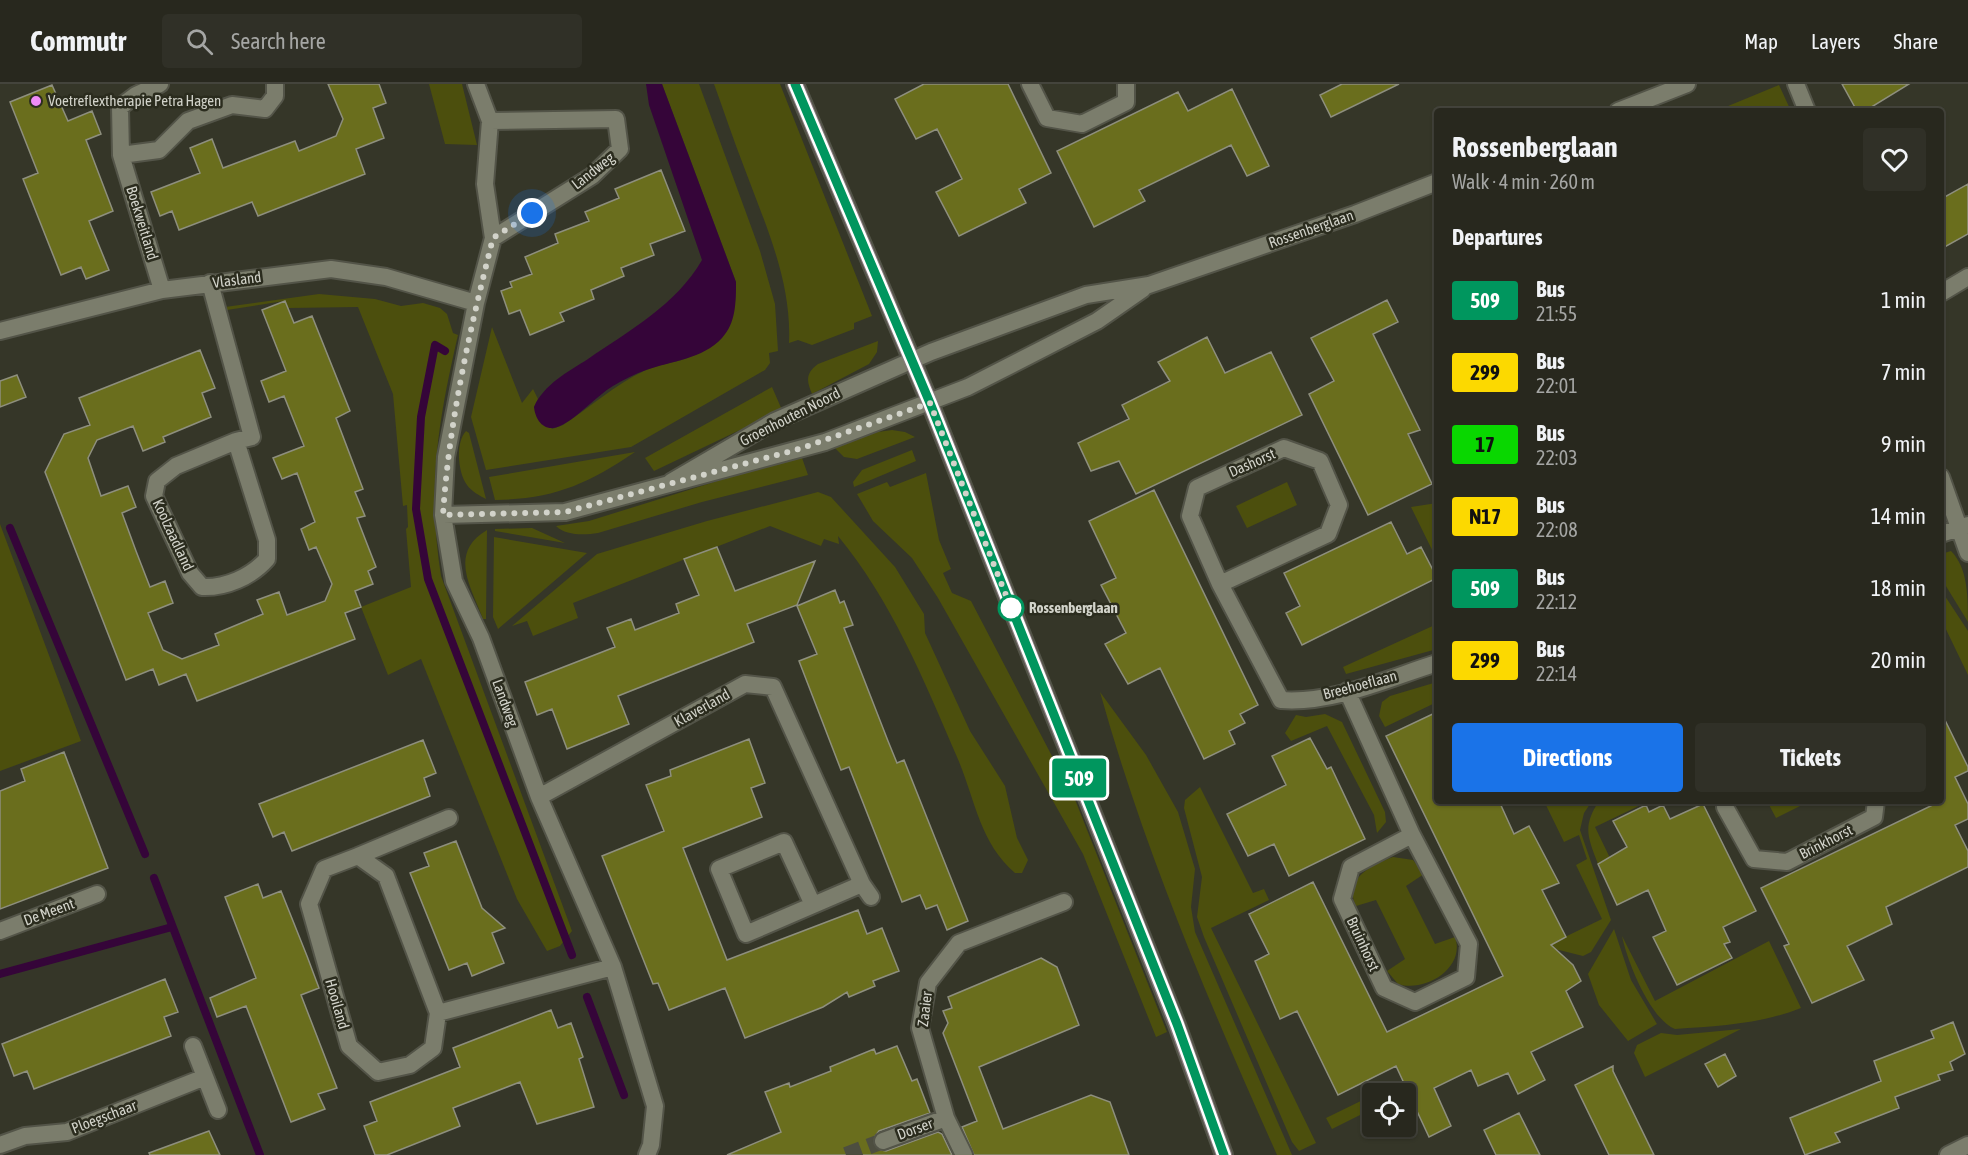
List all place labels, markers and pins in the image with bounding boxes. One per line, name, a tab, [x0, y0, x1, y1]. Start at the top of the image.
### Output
place label: Voetreflextherapie Petra Hagen	[48, 92, 221, 109]
marker: Voetreflextherapie Petra Hagen	[29, 94, 43, 108]
marker: Rossenberglaan	[998, 595, 1024, 621]
place label: Rossenberglaan	[1029, 599, 1118, 616]

